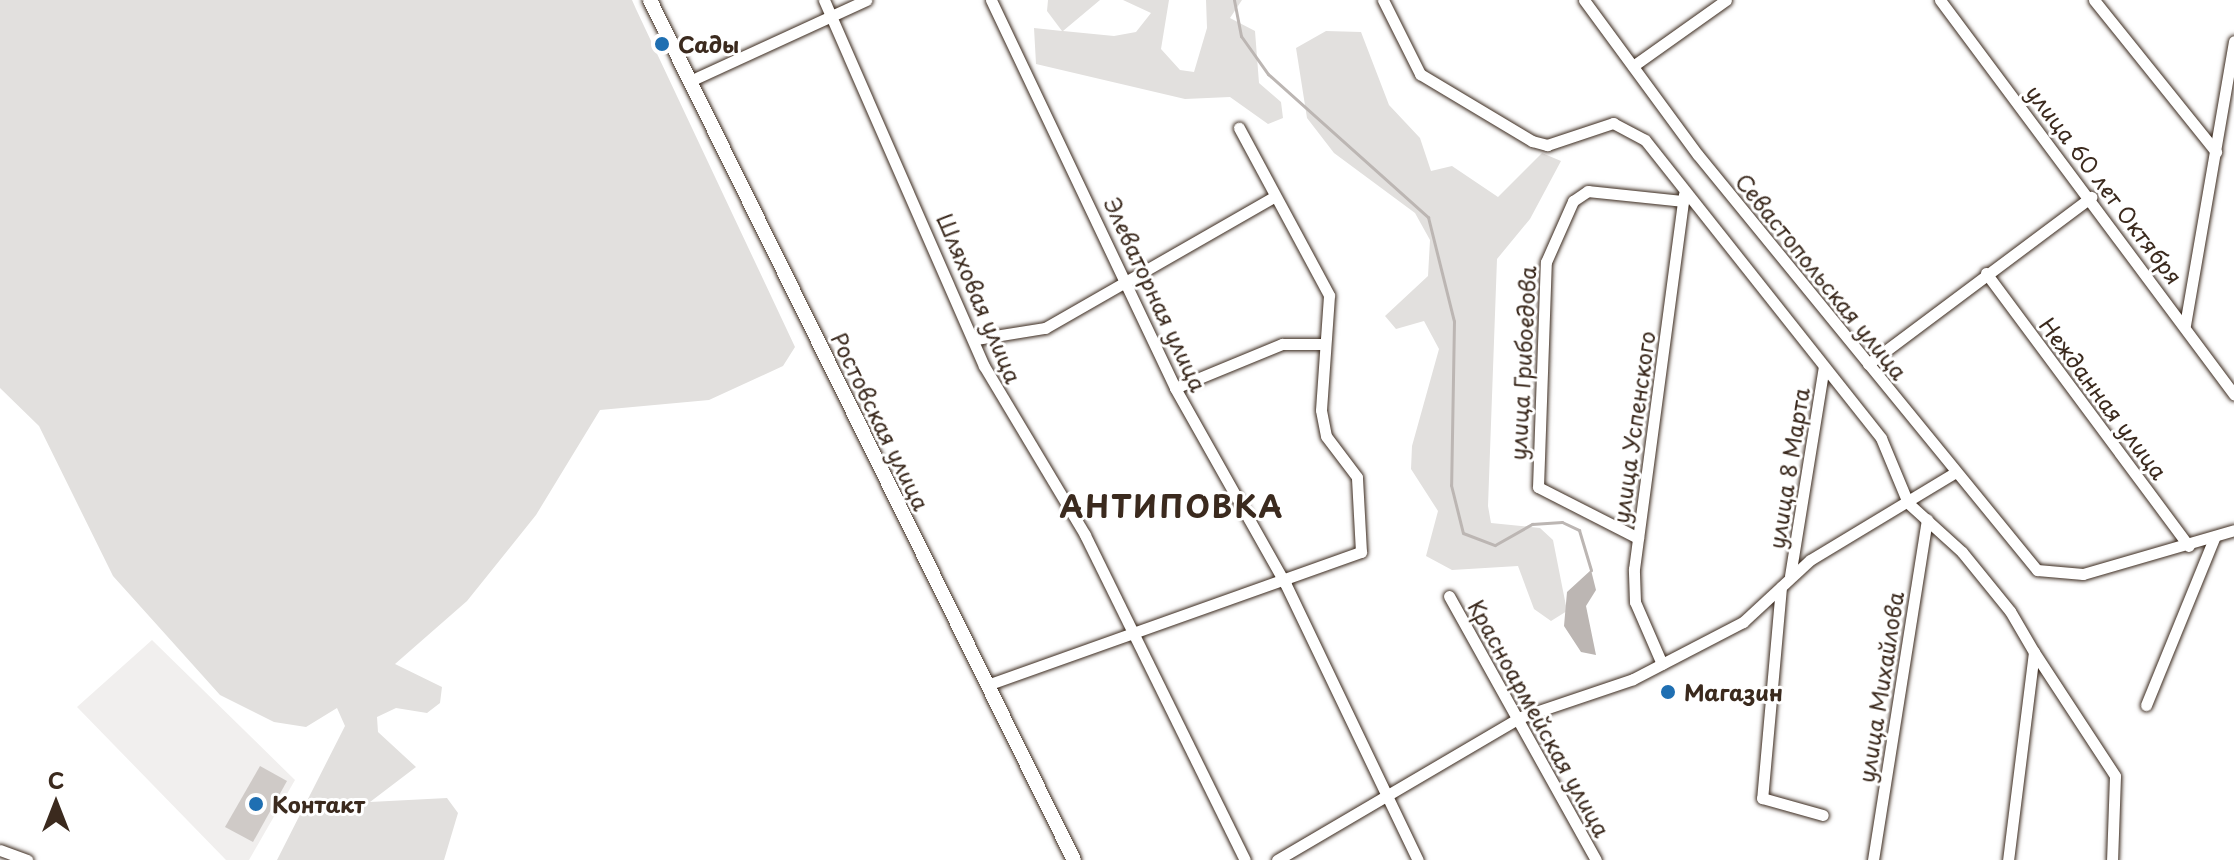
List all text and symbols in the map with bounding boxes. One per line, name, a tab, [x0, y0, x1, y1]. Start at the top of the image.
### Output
place label: Сады	[678, 31, 739, 57]
marker: Сады	[653, 35, 671, 53]
street label: улица 60 лет Октября	[2021, 79, 2189, 289]
street label: Севастопольская улица	[1730, 167, 1914, 385]
street label: Элеваторная улица	[1099, 192, 1213, 396]
street label: Шляховая улица	[932, 209, 1028, 387]
street label: улица Грибоедова	[1504, 265, 1540, 461]
street label: Нежданная улица	[2034, 312, 2174, 484]
street label: Ростовская улица	[826, 327, 936, 515]
street label: улица Успенского	[1606, 328, 1660, 526]
street label: улица 8 Марта	[1762, 385, 1814, 551]
district label: АНТИПОВКА	[1062, 488, 1282, 524]
street label: улица Михайлова	[1852, 589, 1908, 785]
street label: Красноармейская улица	[1463, 594, 1617, 842]
place label: Магазин	[1684, 679, 1783, 705]
marker: Магазин	[1659, 683, 1677, 701]
text: С	[48, 763, 64, 796]
north arrow	[16, 764, 96, 844]
place label: Контакт	[272, 791, 365, 817]
marker: Контакт	[247, 795, 265, 813]

